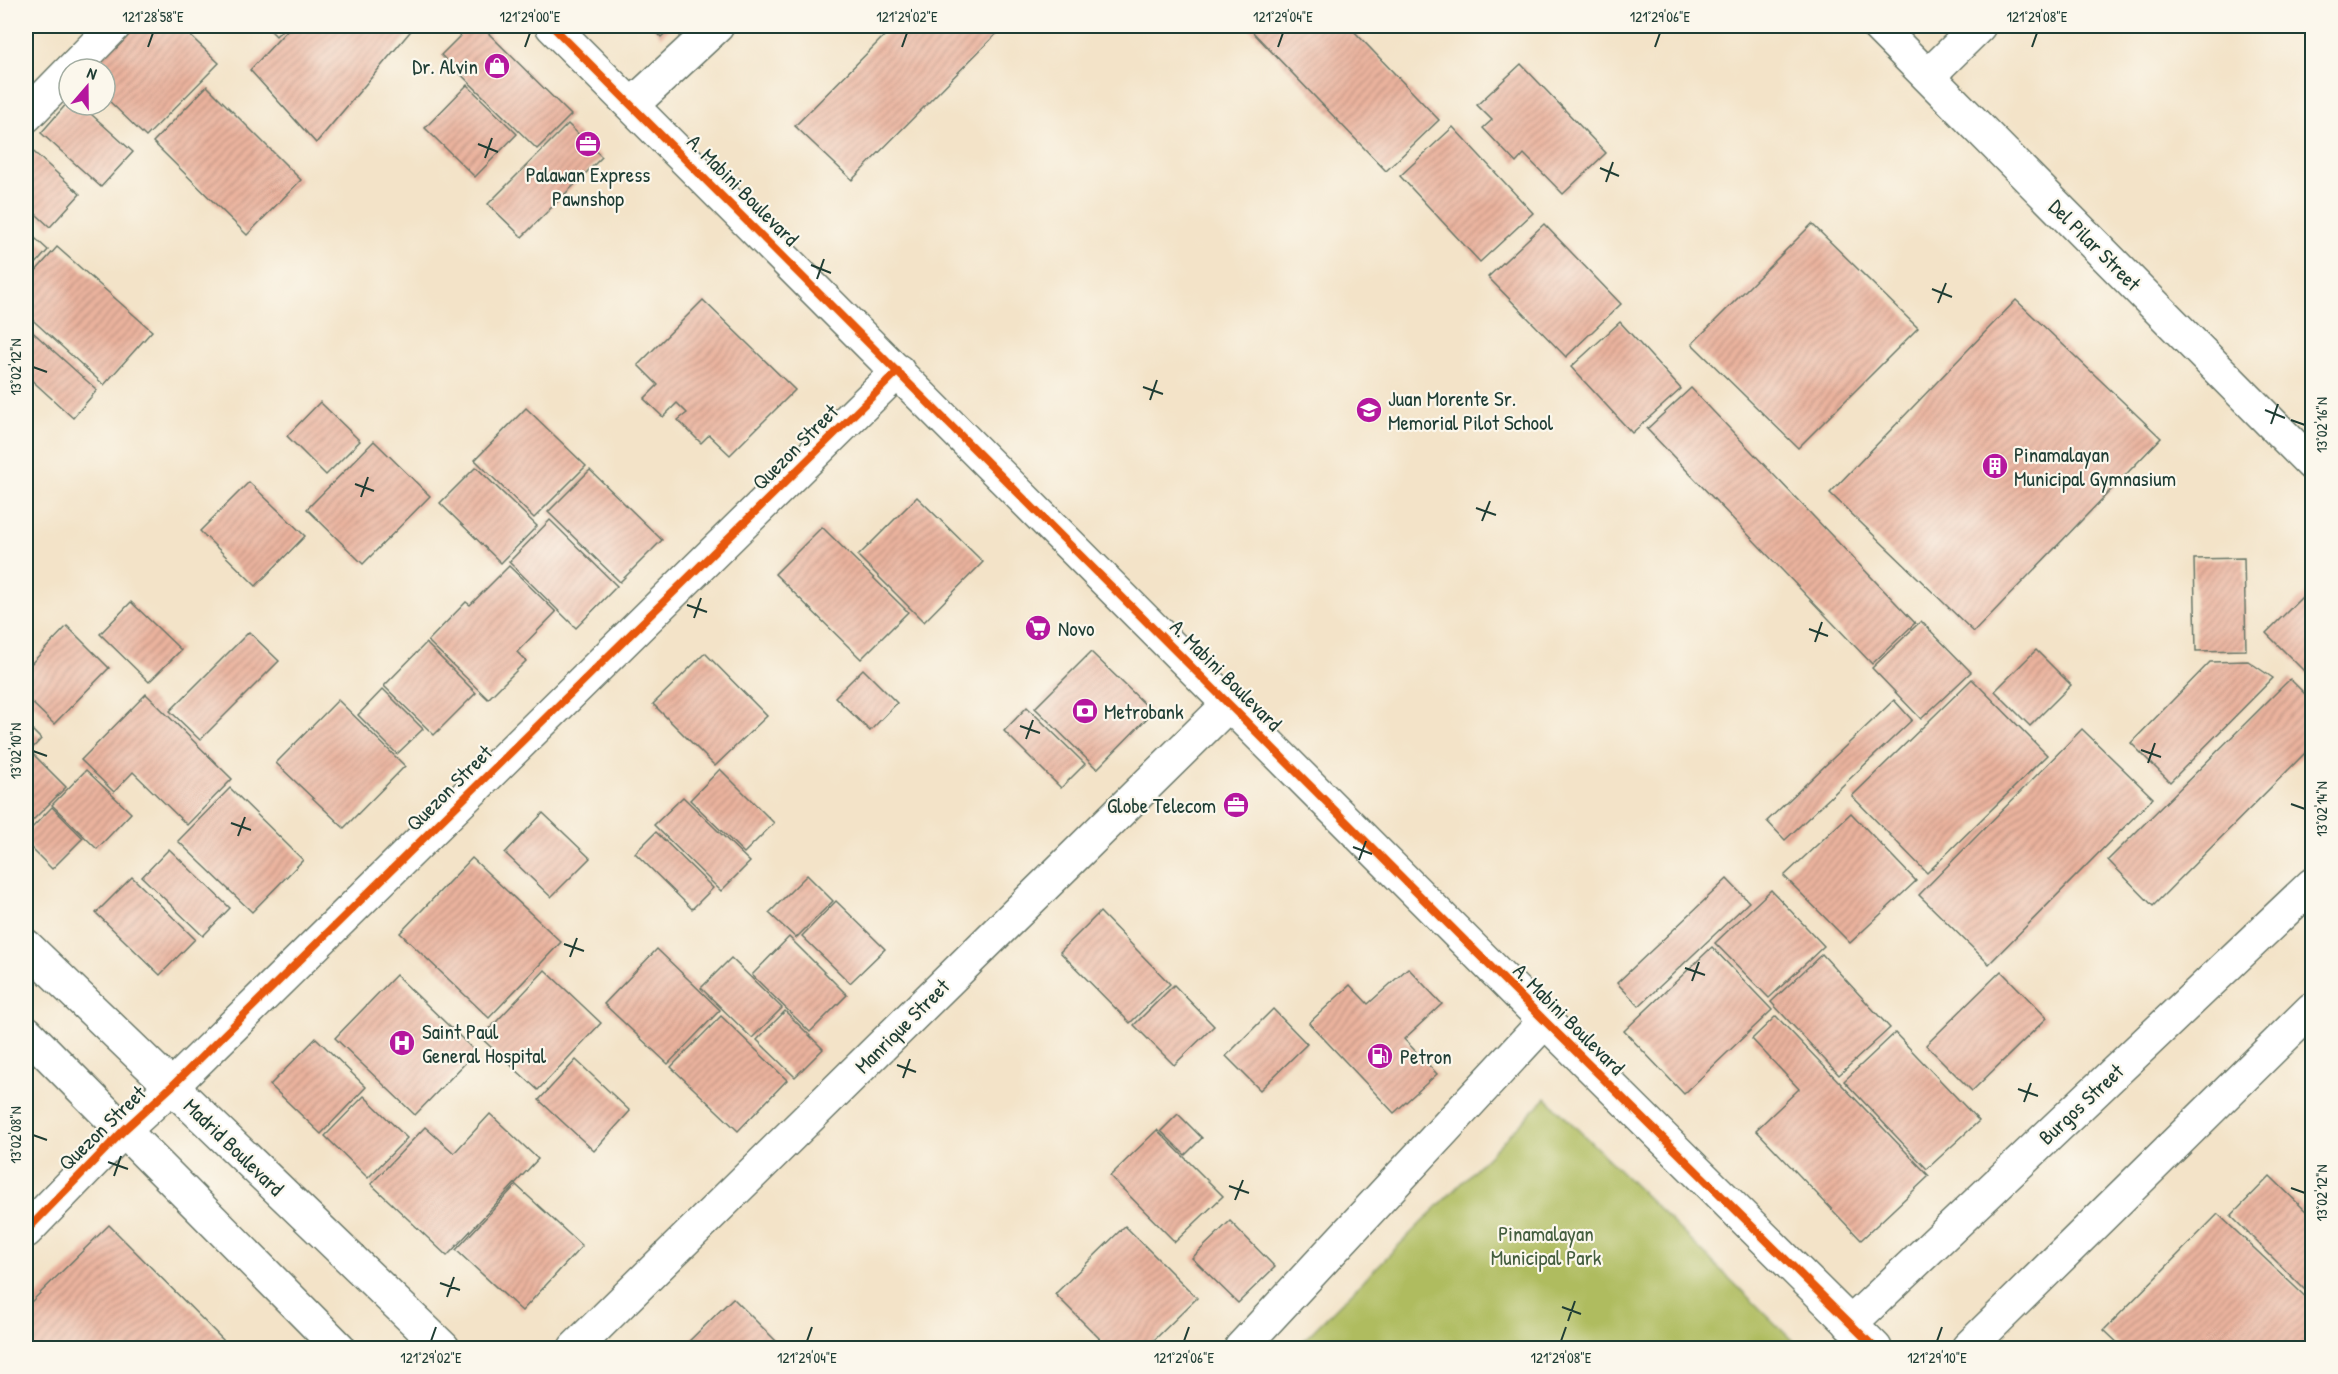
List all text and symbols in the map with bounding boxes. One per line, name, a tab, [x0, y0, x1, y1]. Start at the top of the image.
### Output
text: 121°28'58"E	[122, 6, 184, 27]
text: 121°29'00"E	[500, 6, 561, 27]
text: 121°29'02"E	[876, 6, 938, 27]
text: 121°29'04"E	[1253, 6, 1313, 27]
text: 121°29'06"E	[1630, 6, 1690, 27]
text: 121°29'08"E	[2007, 6, 2068, 27]
shop icon: Dr. Alvin	[482, 51, 512, 81]
place label: Dr. Alvin	[412, 52, 478, 81]
north arrow	[57, 57, 117, 117]
text: N	[84, 61, 100, 85]
street label: A. Mabini Boulevard	[681, 128, 805, 252]
office icon: Palawan Express Pawnshop	[573, 129, 603, 159]
place label: Palawan Express Pawnshop	[526, 160, 650, 213]
street label: Del Pilar Street	[2043, 193, 2148, 298]
text: 13°02'12"N	[5, 339, 26, 395]
place label: Juan Morente Sr. Memorial Pilot School	[1388, 384, 1553, 437]
school or university icon: Juan Morente Sr. Memorial Pilot School	[1354, 395, 1384, 425]
street label: Quezon Street	[745, 397, 845, 497]
text: 13°02'16"N	[2311, 397, 2332, 453]
place label: Pinamalayan Municipal Gymnasium	[2014, 440, 2176, 493]
building icon: Pinamalayan Municipal Gymnasium	[1980, 451, 2010, 481]
supermarket icon: Novo	[1023, 613, 1053, 643]
street label: A. Mabini Boulevard	[1164, 613, 1288, 737]
place label: Novo	[1058, 614, 1095, 643]
bank icon: Metrobank	[1070, 696, 1100, 726]
place label: Metrobank	[1104, 697, 1184, 726]
text: 13°02'10"N	[5, 723, 26, 779]
street label: Quezon Street	[399, 738, 499, 838]
text: 13°02'14"N	[2311, 781, 2332, 837]
office icon: Globe Telecom	[1221, 790, 1251, 820]
place label: Globe Telecom	[1107, 791, 1216, 820]
street label: A. Mabini Boulevard	[1507, 957, 1631, 1081]
street label: Manrique Street	[848, 972, 956, 1080]
place label: Saint Paul General Hospital	[422, 1017, 547, 1070]
hospital icon: Saint Paul General Hospital	[387, 1028, 417, 1058]
fuel station icon: Petron	[1365, 1041, 1395, 1071]
place label: Petron	[1400, 1042, 1452, 1071]
street label: Burgos Street	[2032, 1056, 2130, 1151]
street label: Quezon Street	[52, 1078, 153, 1177]
street label: Madrid Boulevard	[177, 1092, 291, 1202]
text: 13°02'08"N	[5, 1106, 26, 1164]
text: 13°02'12"N	[2311, 1165, 2332, 1221]
park label: Pinamalayan Municipal Park	[1491, 1219, 1602, 1272]
text: 121°29'02"E	[400, 1347, 462, 1368]
text: 121°29'04"E	[777, 1347, 837, 1368]
text: 121°29'06"E	[1154, 1347, 1214, 1368]
text: 121°29'08"E	[1531, 1347, 1592, 1368]
text: 121°29'10"E	[1907, 1347, 1967, 1368]

